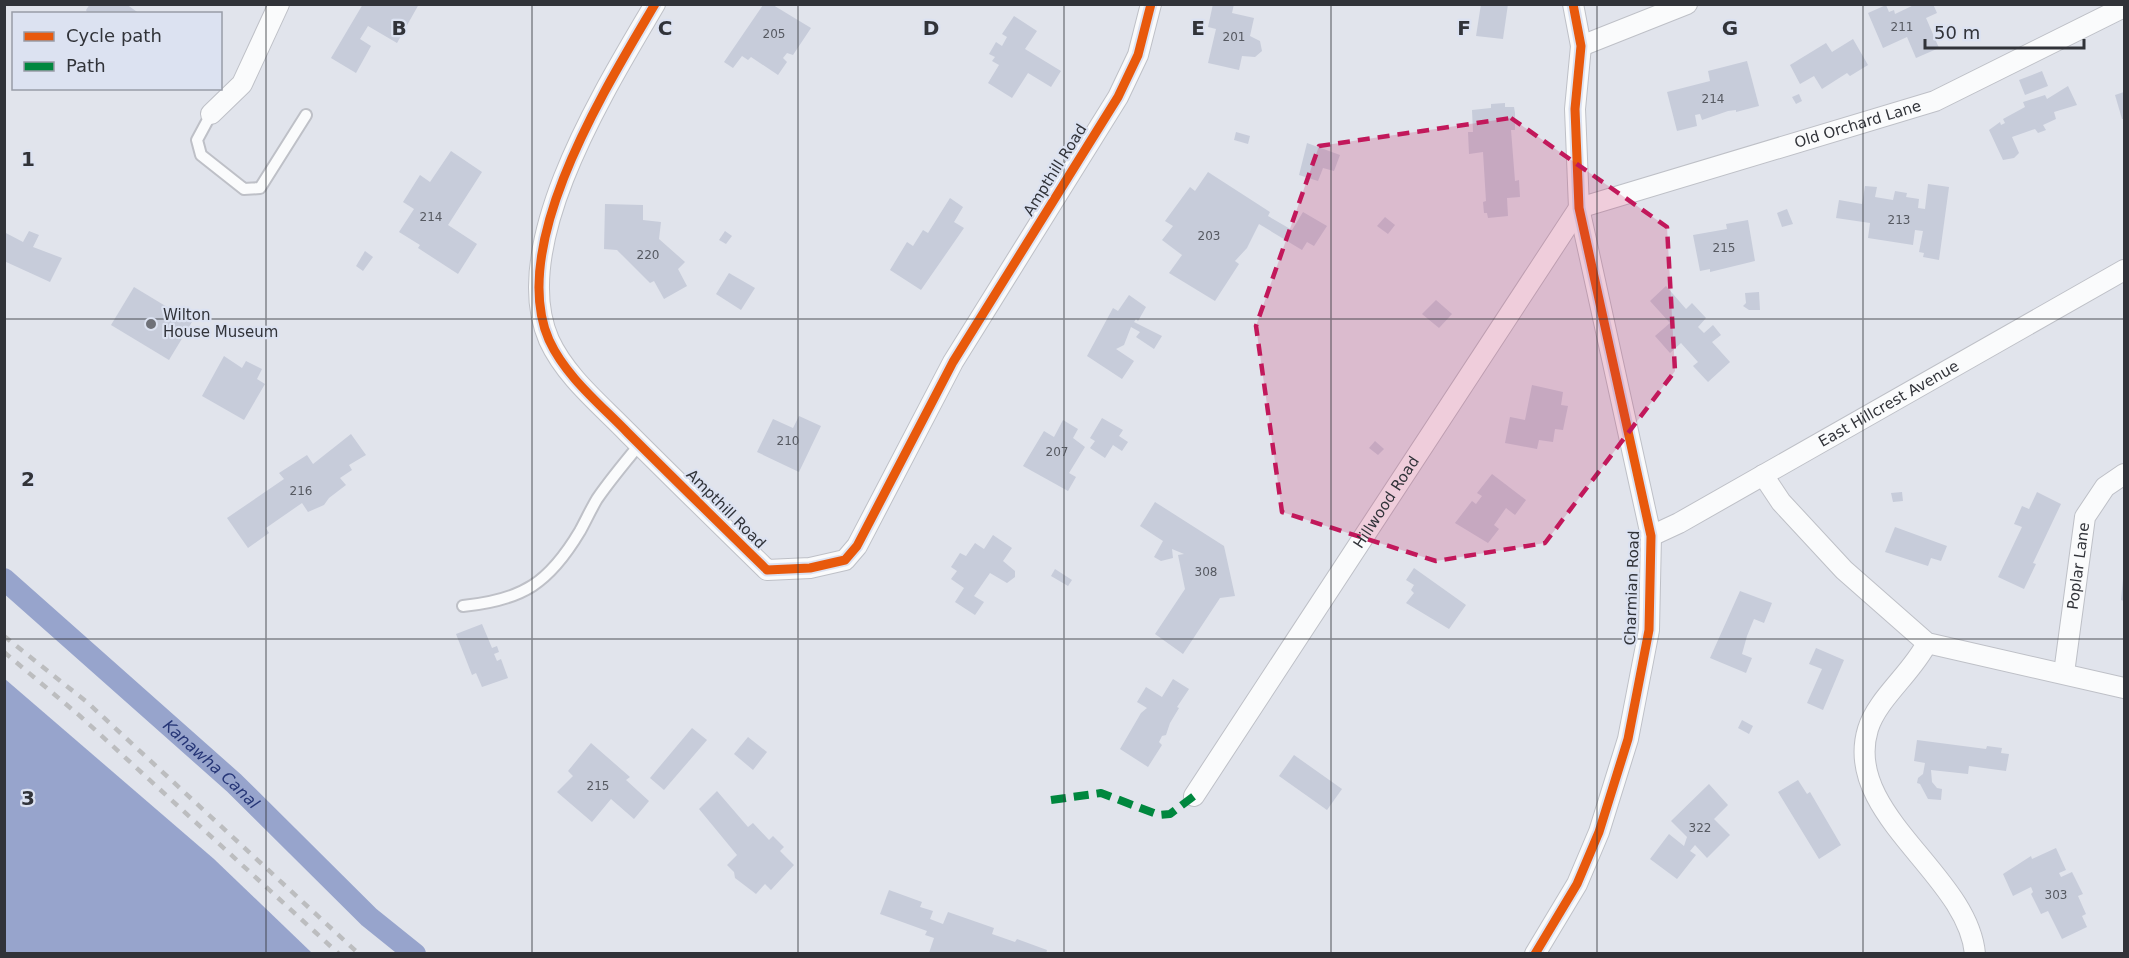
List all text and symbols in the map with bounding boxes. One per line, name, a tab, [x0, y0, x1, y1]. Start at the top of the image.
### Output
legend	[12, 12, 222, 90]
scale bar	[1925, 12, 2084, 50]
text: B	[391, 16, 407, 40]
text: C	[658, 16, 672, 40]
text: D	[923, 16, 939, 40]
text: E	[1191, 16, 1205, 40]
text: F	[1457, 16, 1471, 40]
text: G	[1722, 16, 1738, 40]
house number: 211	[1891, 20, 1913, 34]
text: 50 m	[1934, 22, 1980, 43]
text: Cycle path	[66, 25, 162, 46]
house number: 205	[763, 27, 785, 41]
house number: 201	[1223, 30, 1245, 44]
text: Path	[66, 55, 106, 76]
house number: 214	[1702, 92, 1724, 106]
street label: Old Orchard Lane	[1792, 97, 1923, 152]
street label: Ampthill Road	[1020, 121, 1090, 219]
text: 1	[21, 147, 35, 171]
house number: 214	[420, 210, 442, 224]
house number: 213	[1888, 213, 1910, 227]
house number: 203	[1198, 229, 1220, 243]
house number: 215	[1713, 241, 1735, 255]
house number: 220	[637, 248, 659, 262]
place label: Wilton House Museum	[163, 306, 278, 341]
marker: Wilton House Museum	[144, 317, 158, 331]
street label: East Hillcrest Avenue	[1815, 357, 1962, 451]
house number: 210	[777, 434, 799, 448]
house number: 207	[1046, 445, 1068, 459]
street label: Hillwood Road	[1350, 453, 1423, 552]
street label: Ampthill Road	[683, 466, 769, 552]
text: 2	[21, 467, 35, 491]
house number: 216	[290, 484, 312, 498]
street label: Poplar Lane	[2064, 521, 2093, 611]
street label: Charmian Road	[1621, 530, 1643, 646]
house number: 308	[1195, 565, 1217, 579]
water label: Kanawha Canal	[160, 715, 264, 813]
house number: 215	[587, 779, 609, 793]
text: 3	[21, 786, 35, 810]
house number: 322	[1689, 821, 1711, 835]
house number: 303	[2045, 888, 2067, 902]

